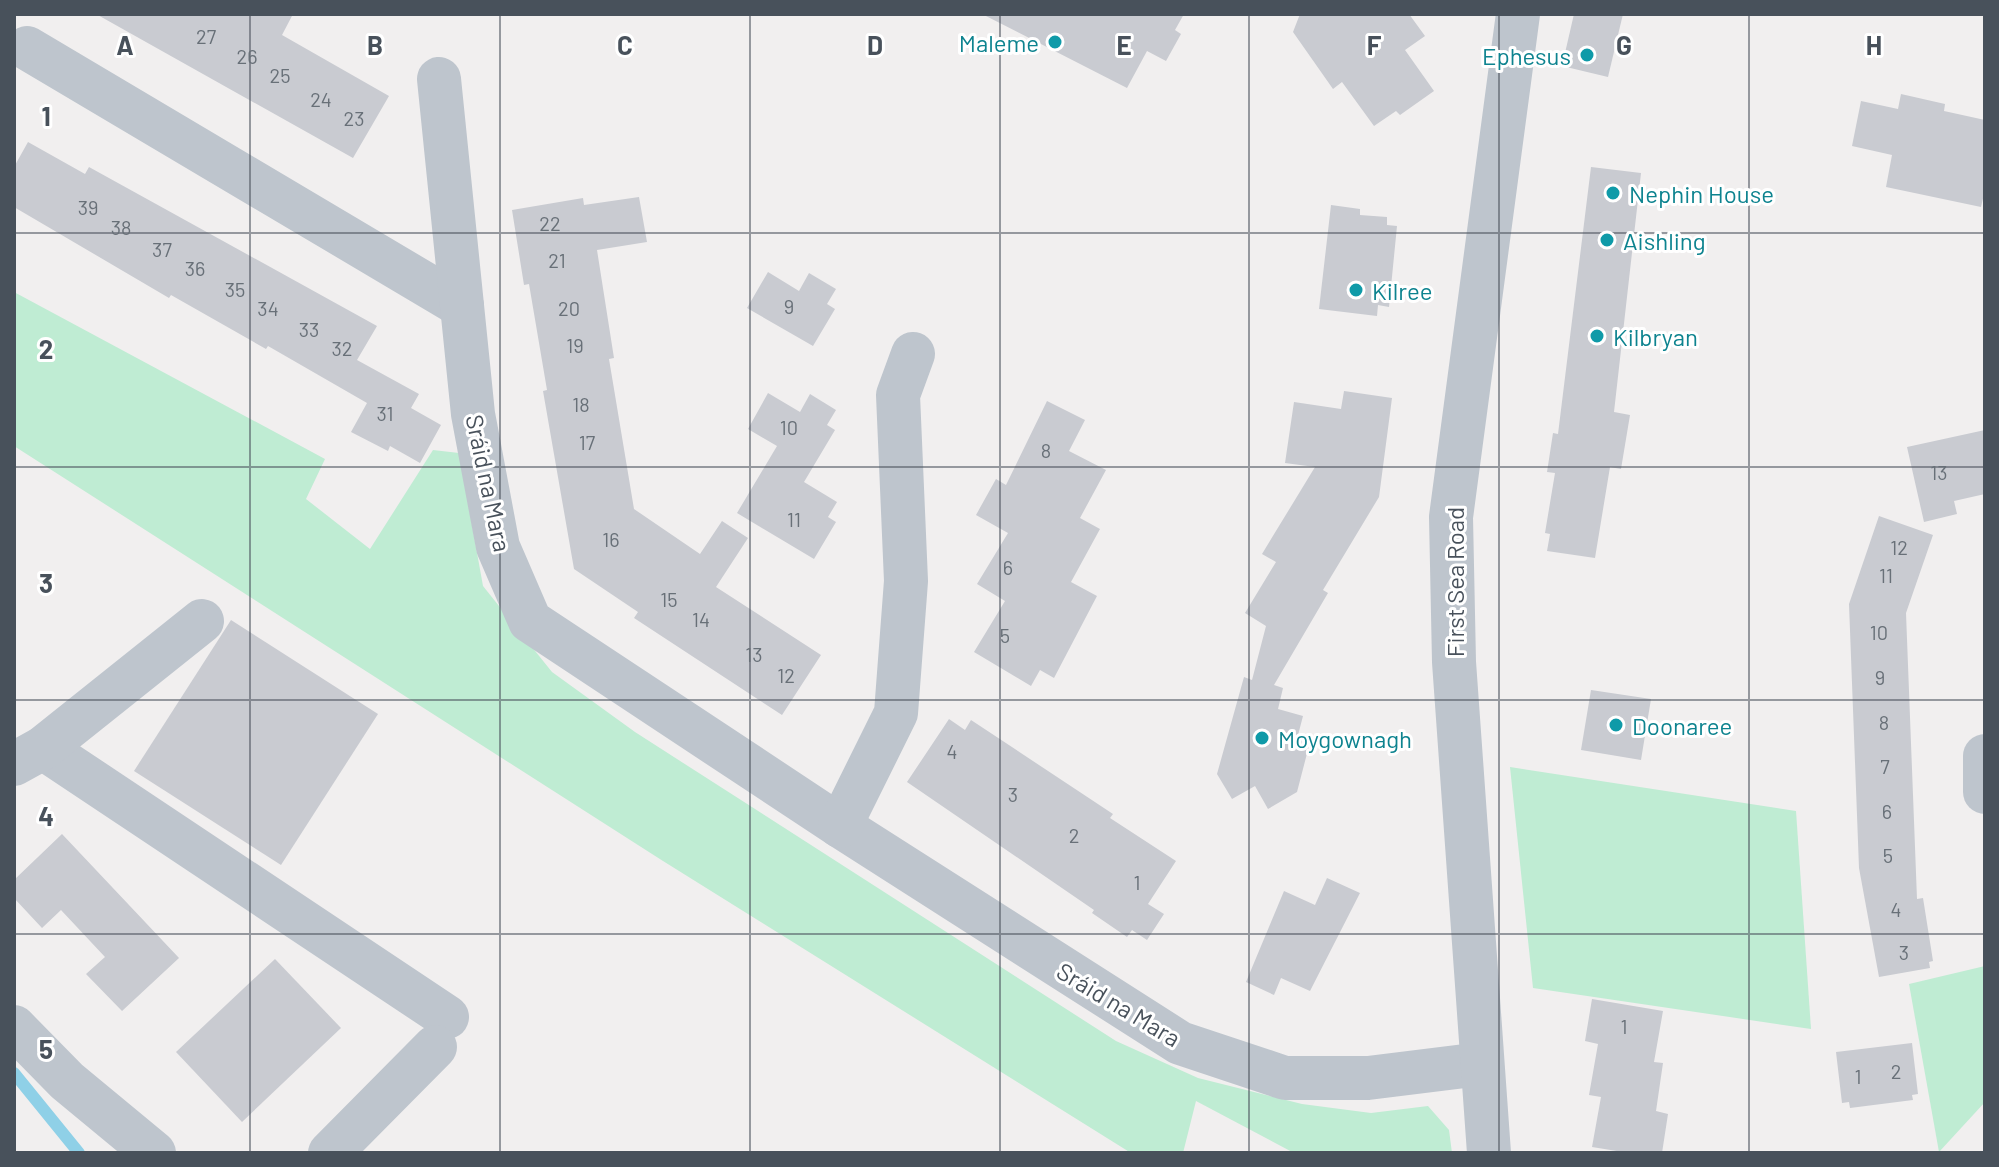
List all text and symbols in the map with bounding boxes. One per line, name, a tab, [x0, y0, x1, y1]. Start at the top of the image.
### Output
house number: 27	[196, 24, 217, 48]
place label: Maleme	[959, 28, 1039, 57]
text: A	[116, 29, 134, 60]
text: B	[367, 29, 383, 60]
text: C	[617, 29, 633, 60]
text: D	[867, 29, 883, 60]
text: E	[1116, 29, 1132, 60]
text: F	[1367, 29, 1382, 60]
text: G	[1616, 29, 1632, 60]
text: H	[1866, 29, 1882, 60]
marker: Maleme	[1046, 33, 1064, 51]
place label: Ephesus	[1482, 41, 1571, 70]
house number: 26	[236, 44, 258, 68]
marker: Ephesus	[1578, 46, 1596, 64]
house number: 25	[270, 63, 291, 87]
house number: 24	[310, 87, 332, 111]
text: 1	[41, 100, 51, 131]
house number: 23	[344, 106, 364, 130]
place label: Nephin House	[1629, 179, 1774, 208]
marker: Nephin House	[1604, 184, 1622, 202]
house number: 39	[78, 195, 98, 219]
house number: 22	[539, 211, 561, 235]
house number: 38	[111, 215, 131, 239]
place label: Aishling	[1623, 226, 1706, 255]
marker: Aishling	[1598, 231, 1616, 249]
house number: 37	[152, 237, 172, 261]
house number: 21	[548, 248, 566, 272]
house number: 36	[185, 256, 205, 280]
place label: Kilree	[1372, 276, 1433, 305]
house number: 35	[225, 277, 245, 301]
marker: Kilree	[1347, 281, 1365, 299]
house number: 9	[784, 294, 794, 318]
house number: 34	[257, 296, 279, 320]
house number: 20	[558, 296, 580, 320]
house number: 33	[299, 317, 319, 341]
place label: Kilbryan	[1613, 322, 1698, 351]
marker: Kilbryan	[1588, 327, 1606, 345]
text: 2	[39, 333, 53, 364]
house number: 19	[566, 333, 584, 357]
house number: 32	[331, 336, 353, 360]
house number: 18	[572, 392, 590, 416]
house number: 31	[376, 401, 394, 425]
street label: Sráid na Mara	[460, 412, 518, 554]
house number: 10	[780, 415, 798, 439]
house number: 17	[579, 430, 596, 454]
house number: 8	[1041, 438, 1051, 462]
house number: 13	[1930, 460, 1948, 484]
house number: 11	[787, 507, 801, 531]
street label: First Sea Road	[1440, 507, 1469, 657]
house number: 16	[602, 527, 620, 551]
house number: 12	[1890, 535, 1908, 559]
house number: 6	[1003, 555, 1013, 579]
house number: 11	[1879, 563, 1893, 587]
text: 3	[39, 567, 53, 598]
house number: 15	[660, 587, 678, 611]
house number: 14	[692, 607, 710, 631]
house number: 10	[1870, 620, 1888, 644]
house number: 5	[1000, 623, 1010, 647]
house number: 13	[745, 642, 763, 666]
house number: 12	[777, 663, 795, 687]
house number: 9	[1875, 665, 1885, 689]
house number: 8	[1879, 710, 1889, 734]
place label: Doonaree	[1632, 711, 1732, 740]
marker: Doonaree	[1607, 716, 1625, 734]
place label: Moygownagh	[1278, 724, 1412, 753]
marker: Moygownagh	[1253, 729, 1271, 747]
house number: 4	[946, 739, 958, 763]
house number: 7	[1880, 754, 1890, 778]
house number: 3	[1008, 782, 1018, 806]
house number: 6	[1882, 799, 1892, 823]
text: 4	[38, 800, 54, 831]
house number: 2	[1069, 823, 1079, 847]
house number: 5	[1883, 843, 1893, 867]
house number: 1	[1134, 870, 1141, 894]
house number: 4	[1890, 897, 1902, 921]
house number: 3	[1899, 940, 1909, 964]
street label: Sráid na Mara	[1052, 956, 1186, 1052]
house number: 1	[1621, 1014, 1628, 1038]
text: 5	[39, 1033, 53, 1064]
house number: 2	[1891, 1059, 1901, 1083]
house number: 1	[1855, 1064, 1862, 1088]

